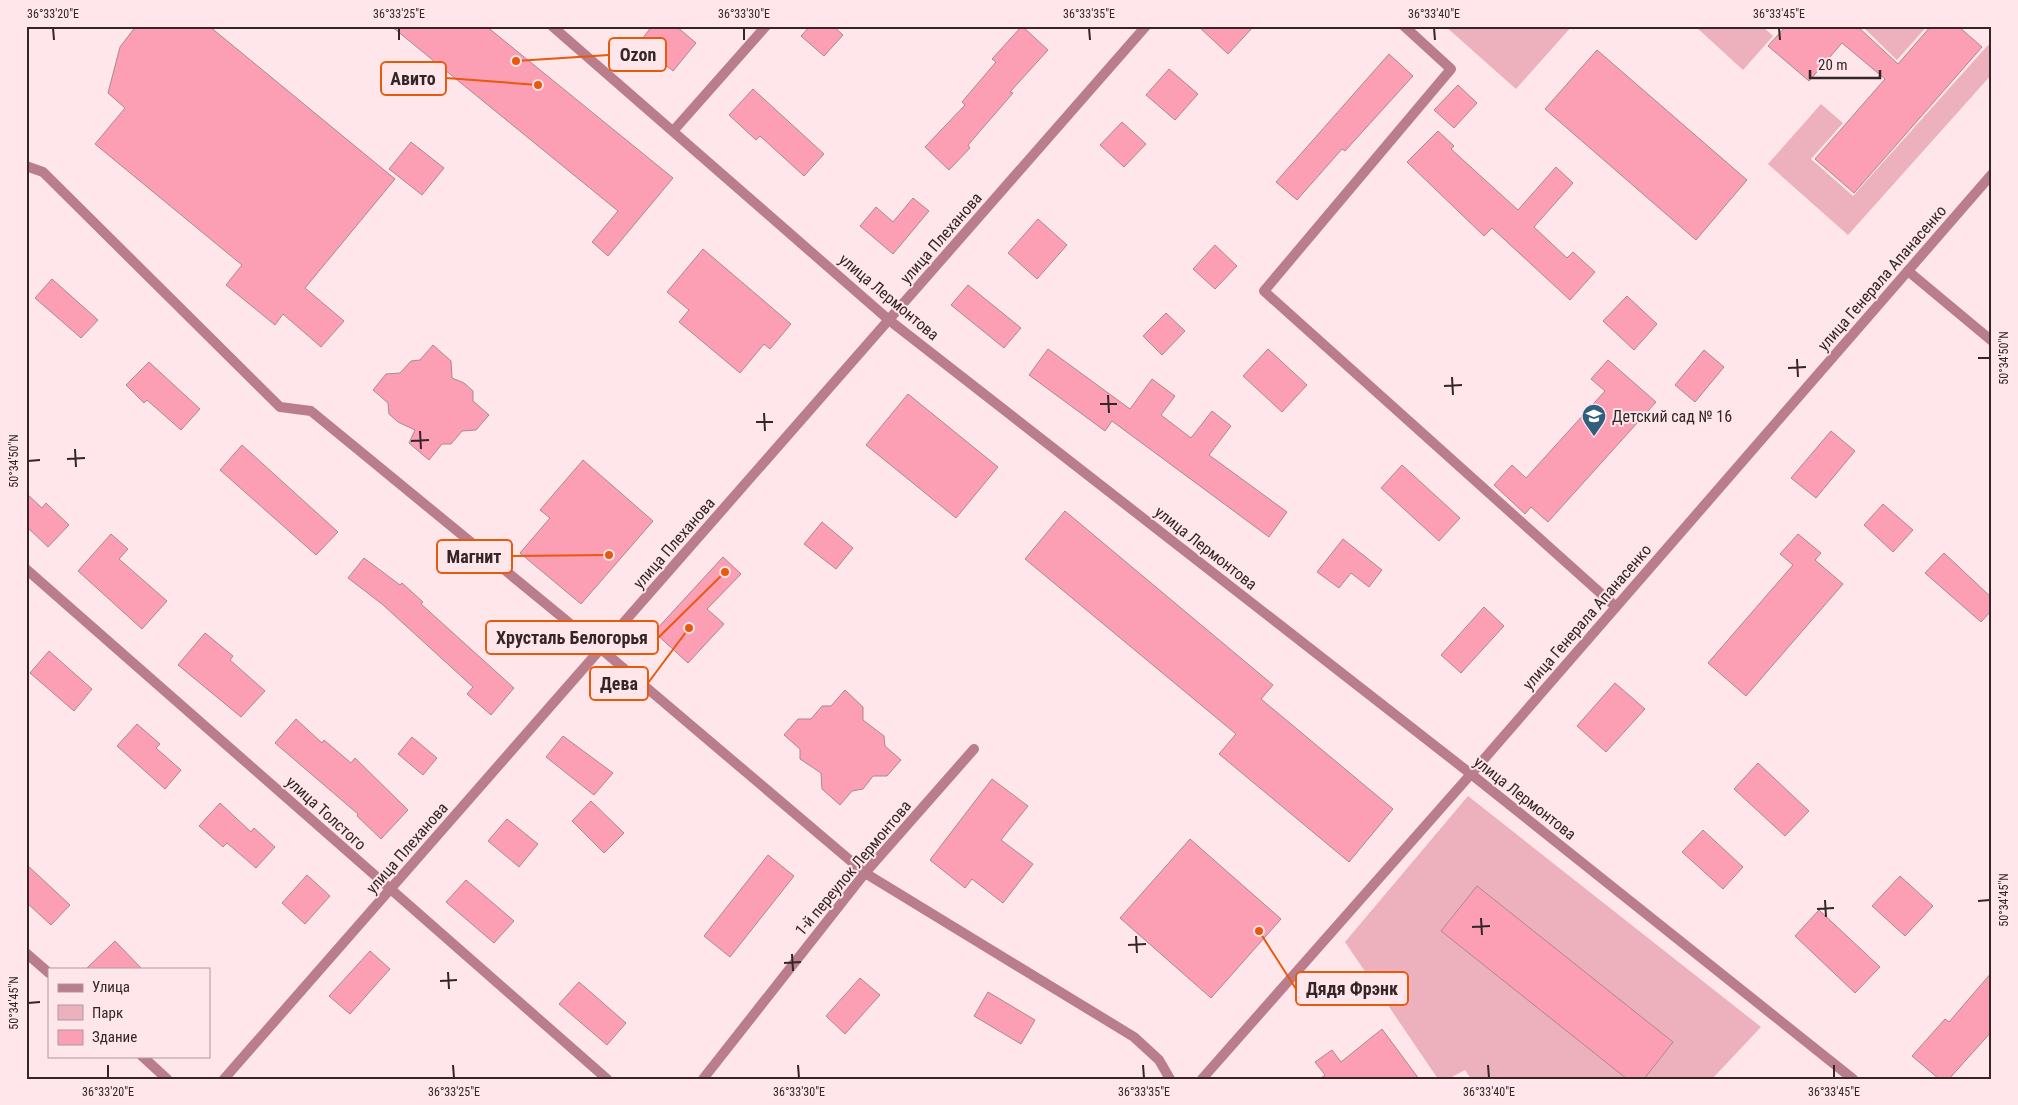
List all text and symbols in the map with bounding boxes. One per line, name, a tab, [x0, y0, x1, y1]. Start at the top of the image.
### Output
text: 36°33'20"E	[27, 7, 79, 21]
text: 36°33'25"E	[373, 7, 425, 21]
text: 36°33'30"E	[718, 7, 770, 21]
text: 36°33'35"E	[1063, 7, 1115, 21]
text: 36°33'40"E	[1408, 7, 1460, 21]
text: 36°33'45"E	[1753, 7, 1805, 21]
callout: Ozon	[609, 38, 666, 71]
text: Ozon	[620, 44, 656, 65]
scale bar	[1810, 48, 1880, 80]
text: 20 m	[1818, 56, 1848, 74]
callout: Авито	[381, 62, 446, 95]
text: Авито	[390, 68, 436, 89]
street label: улица Плеханова	[896, 189, 986, 287]
street label: улица Генерала Апанасенко	[1814, 201, 1950, 355]
street label: улица Лермонтова	[835, 250, 943, 344]
text: 50°34'50"N	[1997, 331, 2011, 385]
school or university icon: Детский сад № 16	[1581, 403, 1607, 437]
place label: Детский сад № 16	[1612, 407, 1732, 426]
text: 50°34'50"N	[7, 434, 21, 488]
street label: улица Плеханова	[629, 494, 719, 592]
street label: улица Лермонтова	[1151, 502, 1261, 594]
callout: Магнит	[437, 540, 512, 573]
street label: улица Генерала Апанасенко	[1519, 540, 1655, 694]
text: Магнит	[447, 546, 501, 567]
callout: Хрусталь Белогорья	[486, 621, 658, 654]
text: Хрусталь Белогорья	[496, 627, 648, 648]
callout: Дева	[590, 667, 648, 700]
text: Дева	[600, 673, 638, 694]
street label: улица Лермонтова	[1470, 752, 1580, 844]
street label: улица Толстого	[282, 772, 370, 854]
street label: 1-й переулок Лермонтова	[791, 797, 915, 939]
street label: улица Плеханова	[362, 799, 452, 897]
text: 50°34'45"N	[1997, 873, 2011, 927]
legend	[48, 968, 210, 1058]
callout: Дядя Фрэнк	[1296, 972, 1408, 1005]
text: 50°34'45"N	[7, 976, 21, 1030]
text: Улица	[92, 978, 130, 996]
text: Дядя Фрэнк	[1306, 978, 1398, 999]
text: Парк	[92, 1004, 123, 1022]
text: Здание	[92, 1028, 137, 1046]
text: 36°33'20"E	[82, 1085, 134, 1099]
text: 36°33'25"E	[428, 1085, 480, 1099]
text: 36°33'30"E	[773, 1085, 825, 1099]
text: 36°33'35"E	[1118, 1085, 1170, 1099]
text: 36°33'40"E	[1463, 1085, 1515, 1099]
text: 36°33'45"E	[1808, 1085, 1860, 1099]

